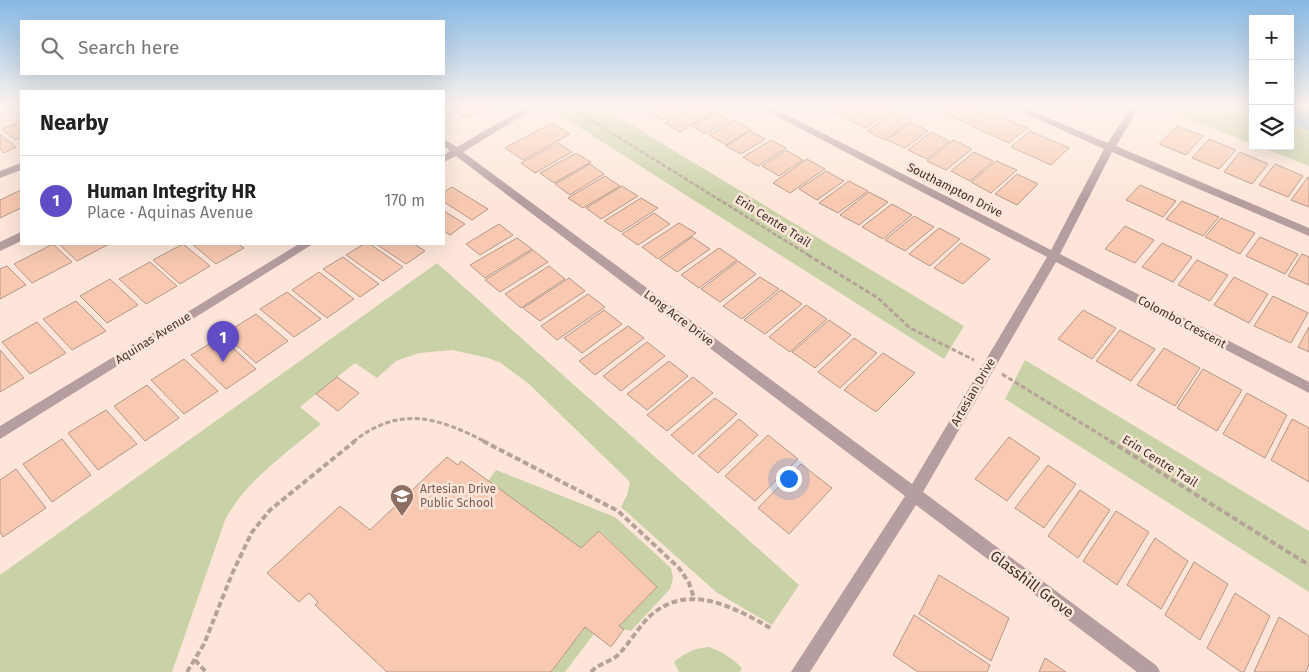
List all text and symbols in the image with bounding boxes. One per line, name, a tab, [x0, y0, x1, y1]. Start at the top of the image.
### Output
map controls	[1249, 15, 1294, 150]
button: +	[1249, 15, 1294, 60]
search box	[20, 20, 445, 75]
icon: search	[38, 34, 66, 62]
text: Search here	[78, 36, 179, 59]
button: −	[1249, 60, 1294, 105]
button: layers	[1249, 105, 1294, 150]
text: Nearby	[40, 110, 108, 136]
street label: Southampton Drive	[905, 160, 1005, 220]
text: Human Integrity HR	[87, 180, 256, 203]
text: 1	[52, 191, 60, 210]
text: 170 m	[384, 191, 425, 210]
street label: Erin Centre Trail	[733, 192, 814, 250]
text: Place · Aquinas Avenue	[87, 203, 253, 222]
street label: Long Acre Drive	[641, 287, 717, 349]
street label: Colombo Crescent	[1135, 293, 1229, 351]
street label: Aquinas Avenue	[113, 309, 193, 367]
pin: 1	[207, 321, 239, 362]
street label: Artesian Drive	[948, 356, 998, 428]
street label: Erin Centre Trail	[1120, 432, 1201, 490]
your location	[776, 466, 802, 492]
place label: Artesian Drive Public School	[420, 482, 496, 510]
school or university icon: Artesian Drive Public School	[389, 483, 415, 517]
street label: Glasshill Grove	[986, 547, 1078, 621]

